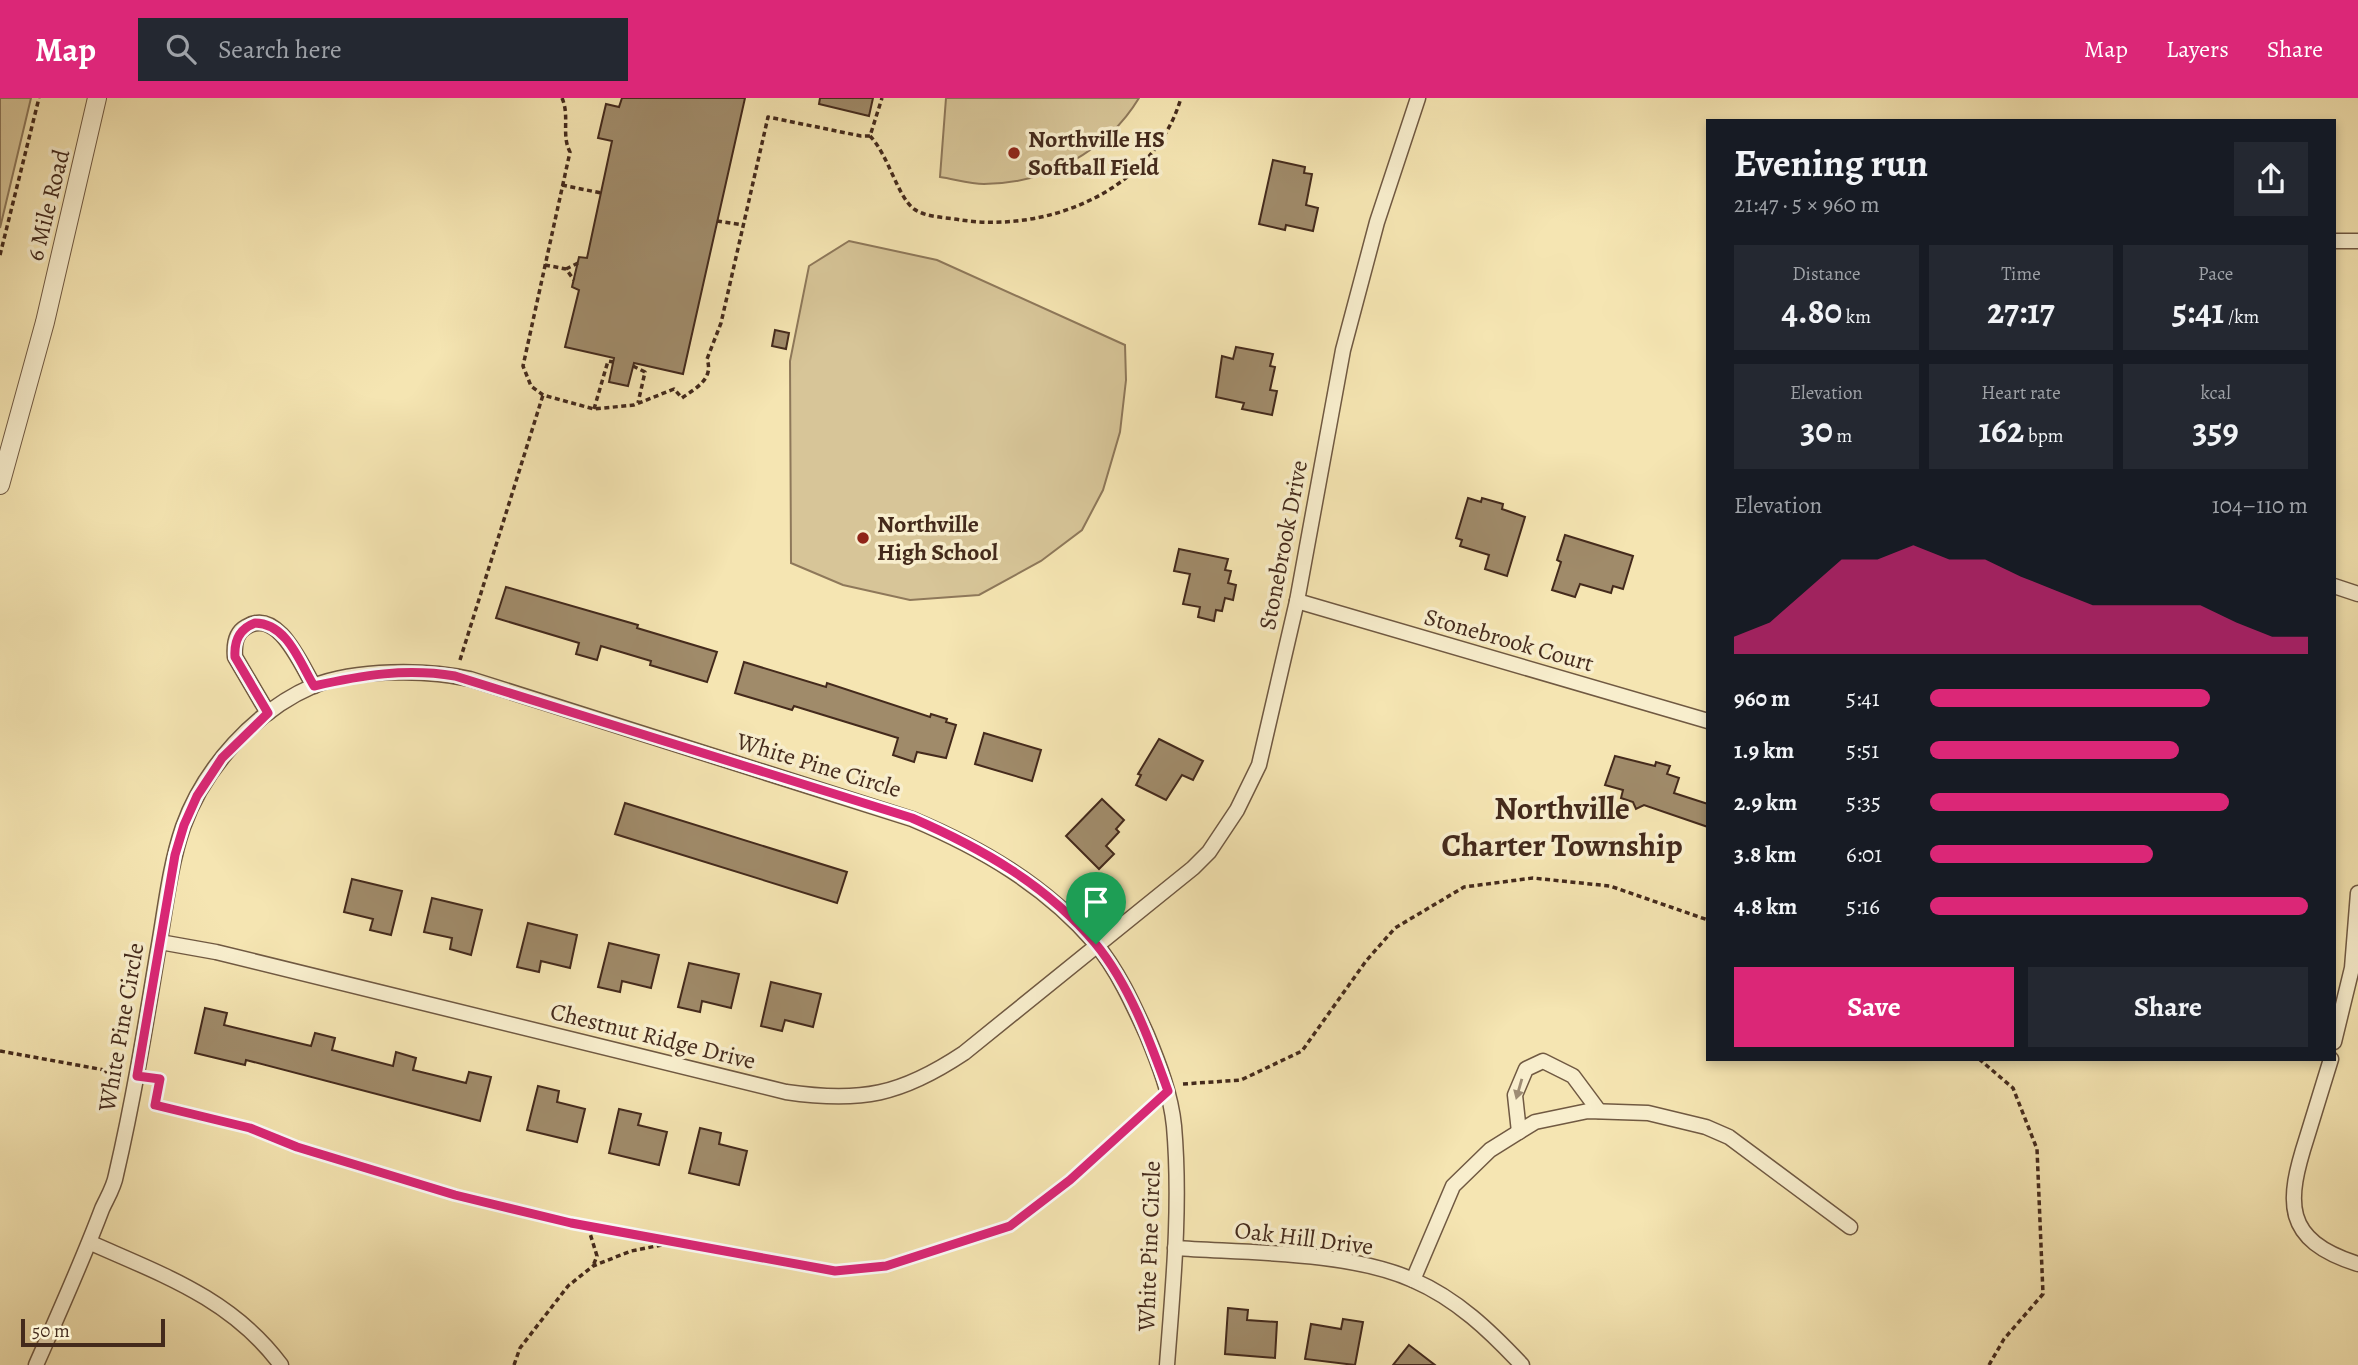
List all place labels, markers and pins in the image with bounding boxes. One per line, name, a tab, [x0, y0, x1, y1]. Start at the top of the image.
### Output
place label: Northville HS Softball Field	[1028, 123, 1165, 183]
marker: Northville HS Softball Field	[1006, 145, 1022, 161]
place label: Northville High School	[877, 508, 999, 568]
marker: Northville High School	[855, 530, 871, 546]
pin	[1066, 872, 1126, 944]

